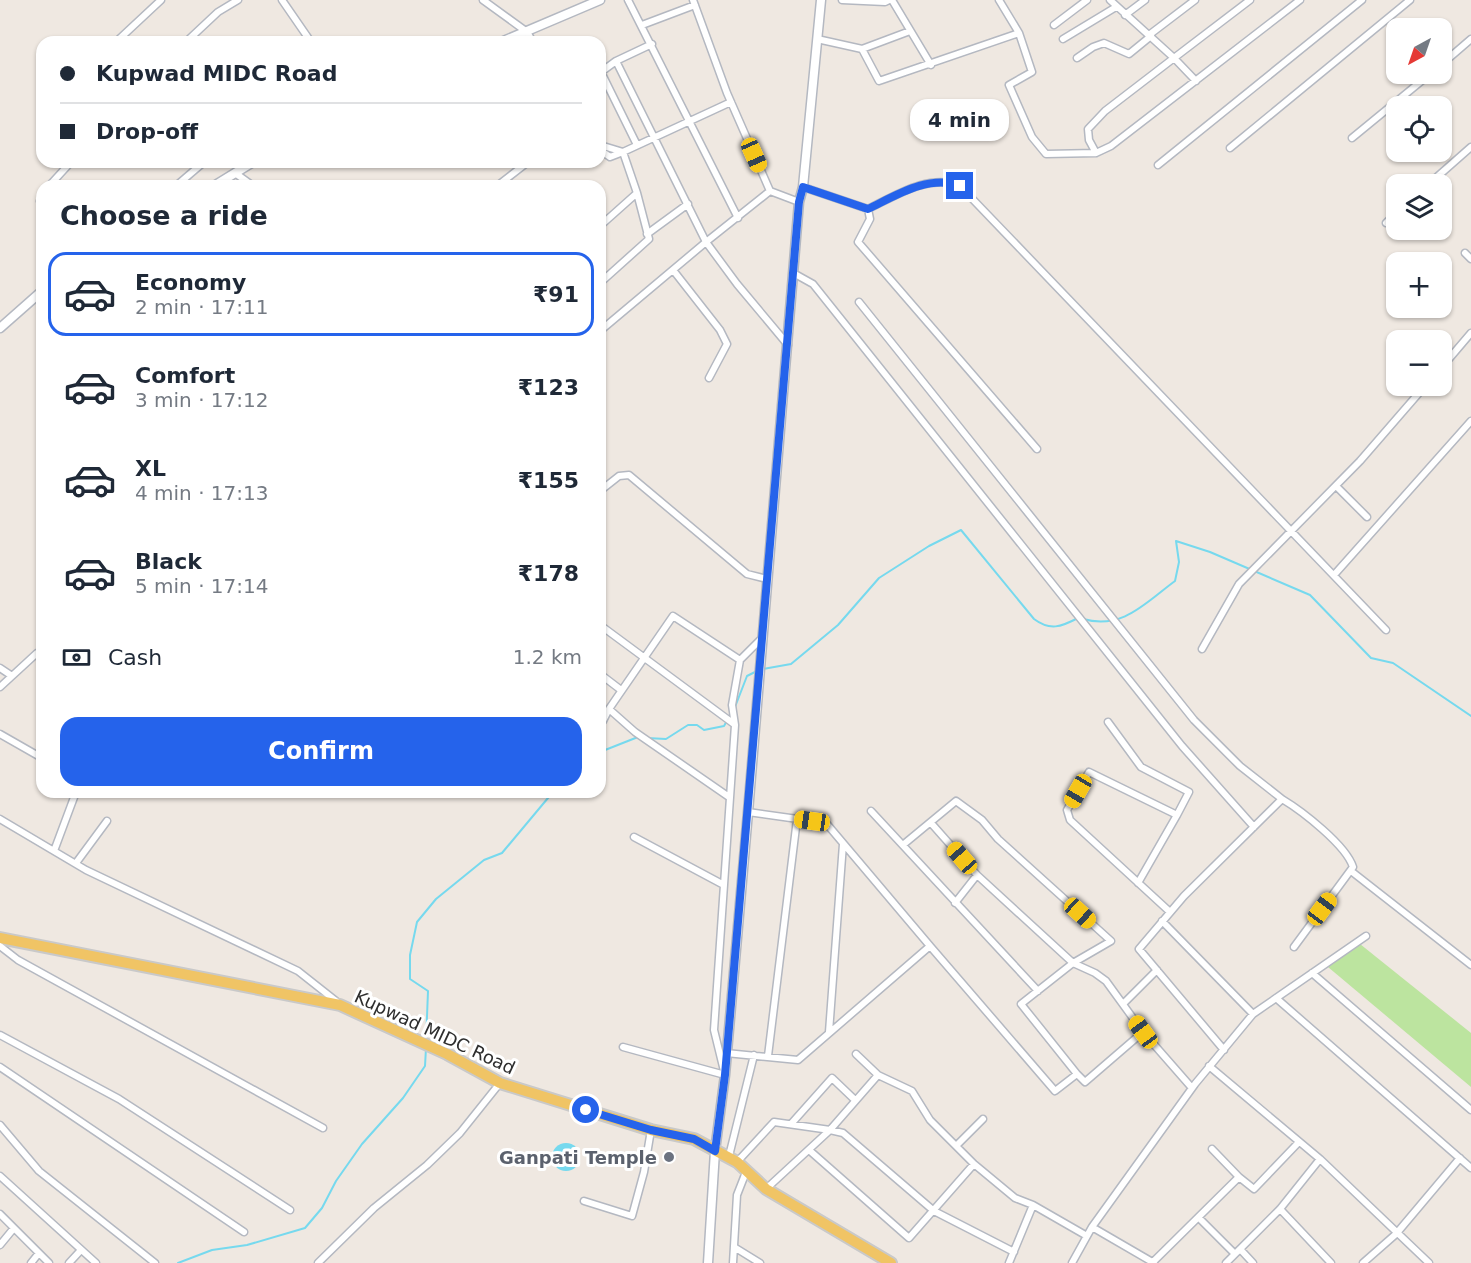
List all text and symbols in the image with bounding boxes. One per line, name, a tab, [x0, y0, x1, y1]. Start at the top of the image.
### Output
north arrow	[1386, 18, 1452, 84]
map controls	[1386, 18, 1452, 396]
text: Kupwad MIDC Road	[96, 61, 337, 86]
button: locate	[1386, 96, 1452, 162]
callout: 4 min	[910, 99, 1010, 141]
text: 4 min	[928, 108, 991, 132]
text: Drop-off	[96, 119, 198, 144]
car	[738, 135, 770, 175]
route end	[946, 172, 973, 199]
button: layers	[1386, 174, 1452, 240]
text: Choose a ride	[60, 200, 268, 231]
button: +	[1386, 252, 1452, 318]
icon: car	[63, 267, 117, 321]
text: Economy	[135, 270, 246, 295]
text: ₹91	[533, 282, 579, 307]
text: 2 min · 17:11	[135, 295, 269, 319]
button: −	[1386, 330, 1452, 396]
icon: car	[63, 360, 117, 414]
text: Comfort	[135, 363, 235, 388]
text: ₹123	[518, 375, 579, 400]
text: 3 min · 17:12	[135, 388, 269, 412]
icon: car	[63, 453, 117, 507]
text: XL	[135, 456, 166, 481]
text: ₹155	[518, 468, 579, 493]
text: 4 min · 17:13	[135, 481, 269, 505]
icon: car	[63, 546, 117, 600]
text: Black	[135, 549, 202, 574]
text: ₹178	[518, 561, 579, 586]
text: 5 min · 17:14	[135, 574, 269, 598]
icon: cash	[60, 641, 93, 674]
text: Cash	[108, 645, 162, 670]
text: 1.2 km	[513, 645, 582, 669]
button: Confirm	[60, 717, 582, 786]
car	[1061, 771, 1095, 811]
car	[793, 810, 831, 832]
car	[943, 839, 981, 877]
car	[1304, 889, 1340, 929]
car	[1061, 894, 1099, 932]
street label: Kupwad MIDC Road	[351, 986, 519, 1078]
car	[1125, 1012, 1161, 1052]
route start	[572, 1096, 599, 1123]
place label: Ganpati Temple	[499, 1147, 657, 1168]
marker: Ganpati Temple	[662, 1150, 676, 1164]

